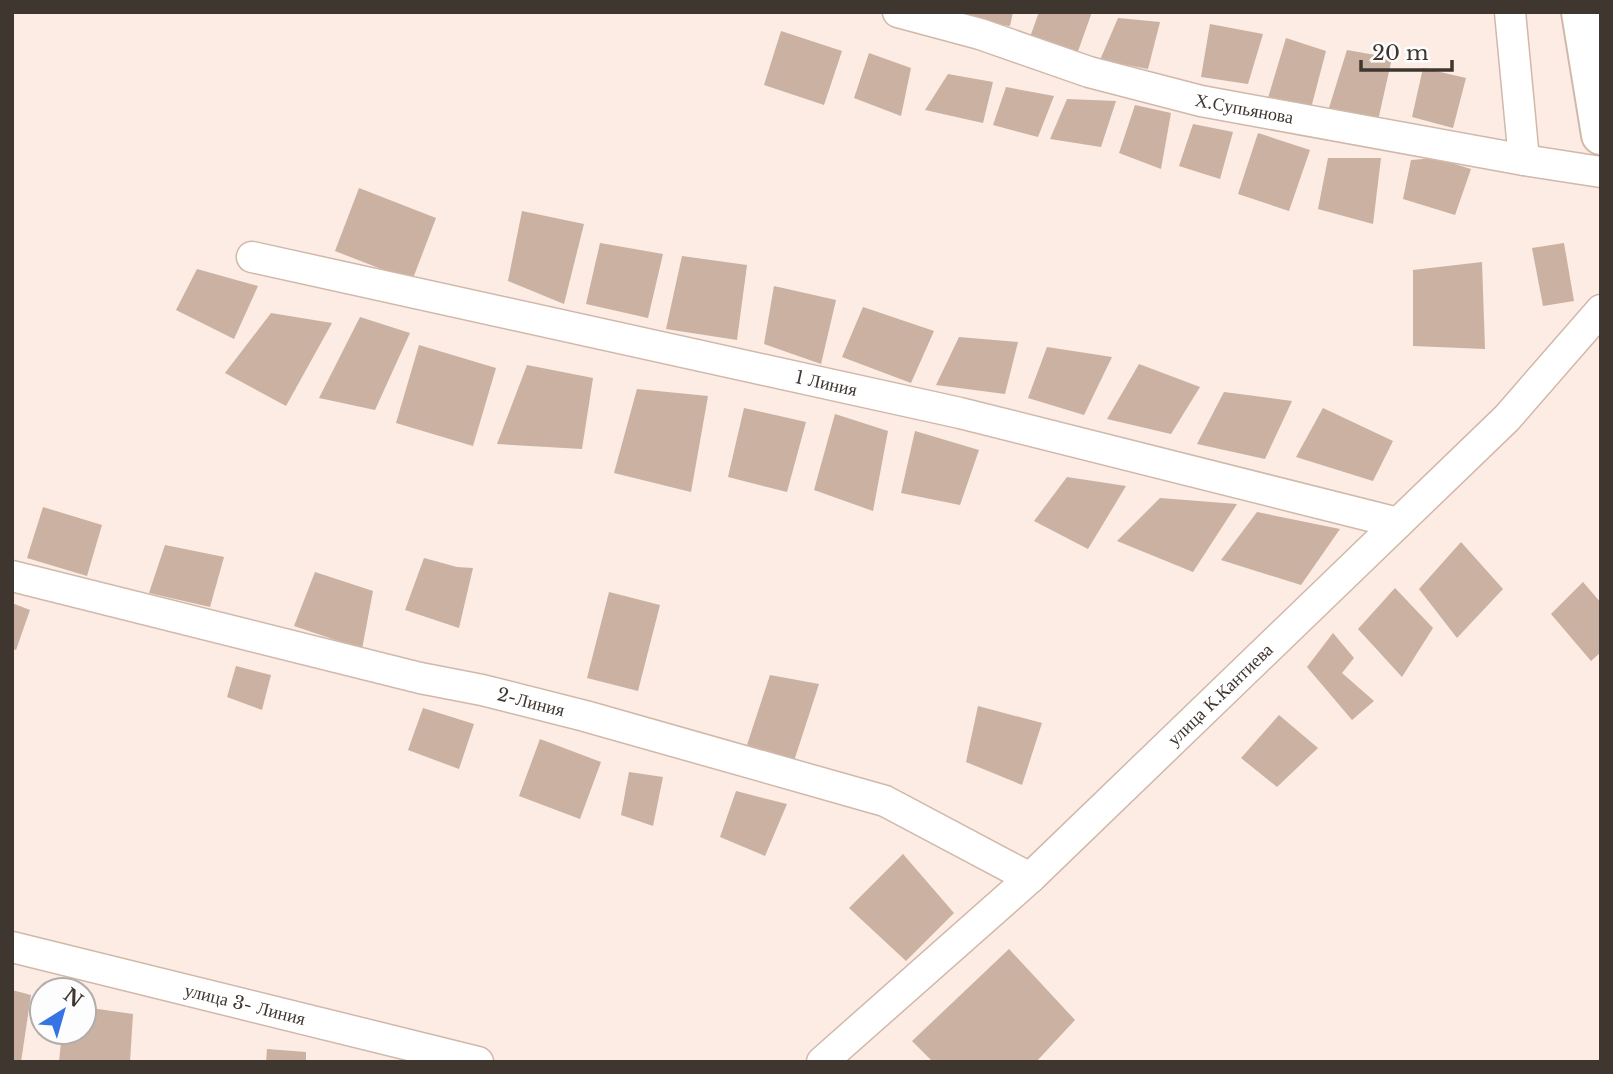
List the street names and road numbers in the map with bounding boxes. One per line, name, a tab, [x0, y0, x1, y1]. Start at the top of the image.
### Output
street label: Х.Супьянова	[1193, 89, 1295, 129]
street label: 1 Линия	[793, 366, 859, 401]
street label: улица К.Кантиева	[1163, 639, 1277, 750]
street label: 2-Линия	[495, 683, 567, 721]
street label: улица 3- Линия	[182, 979, 308, 1030]

